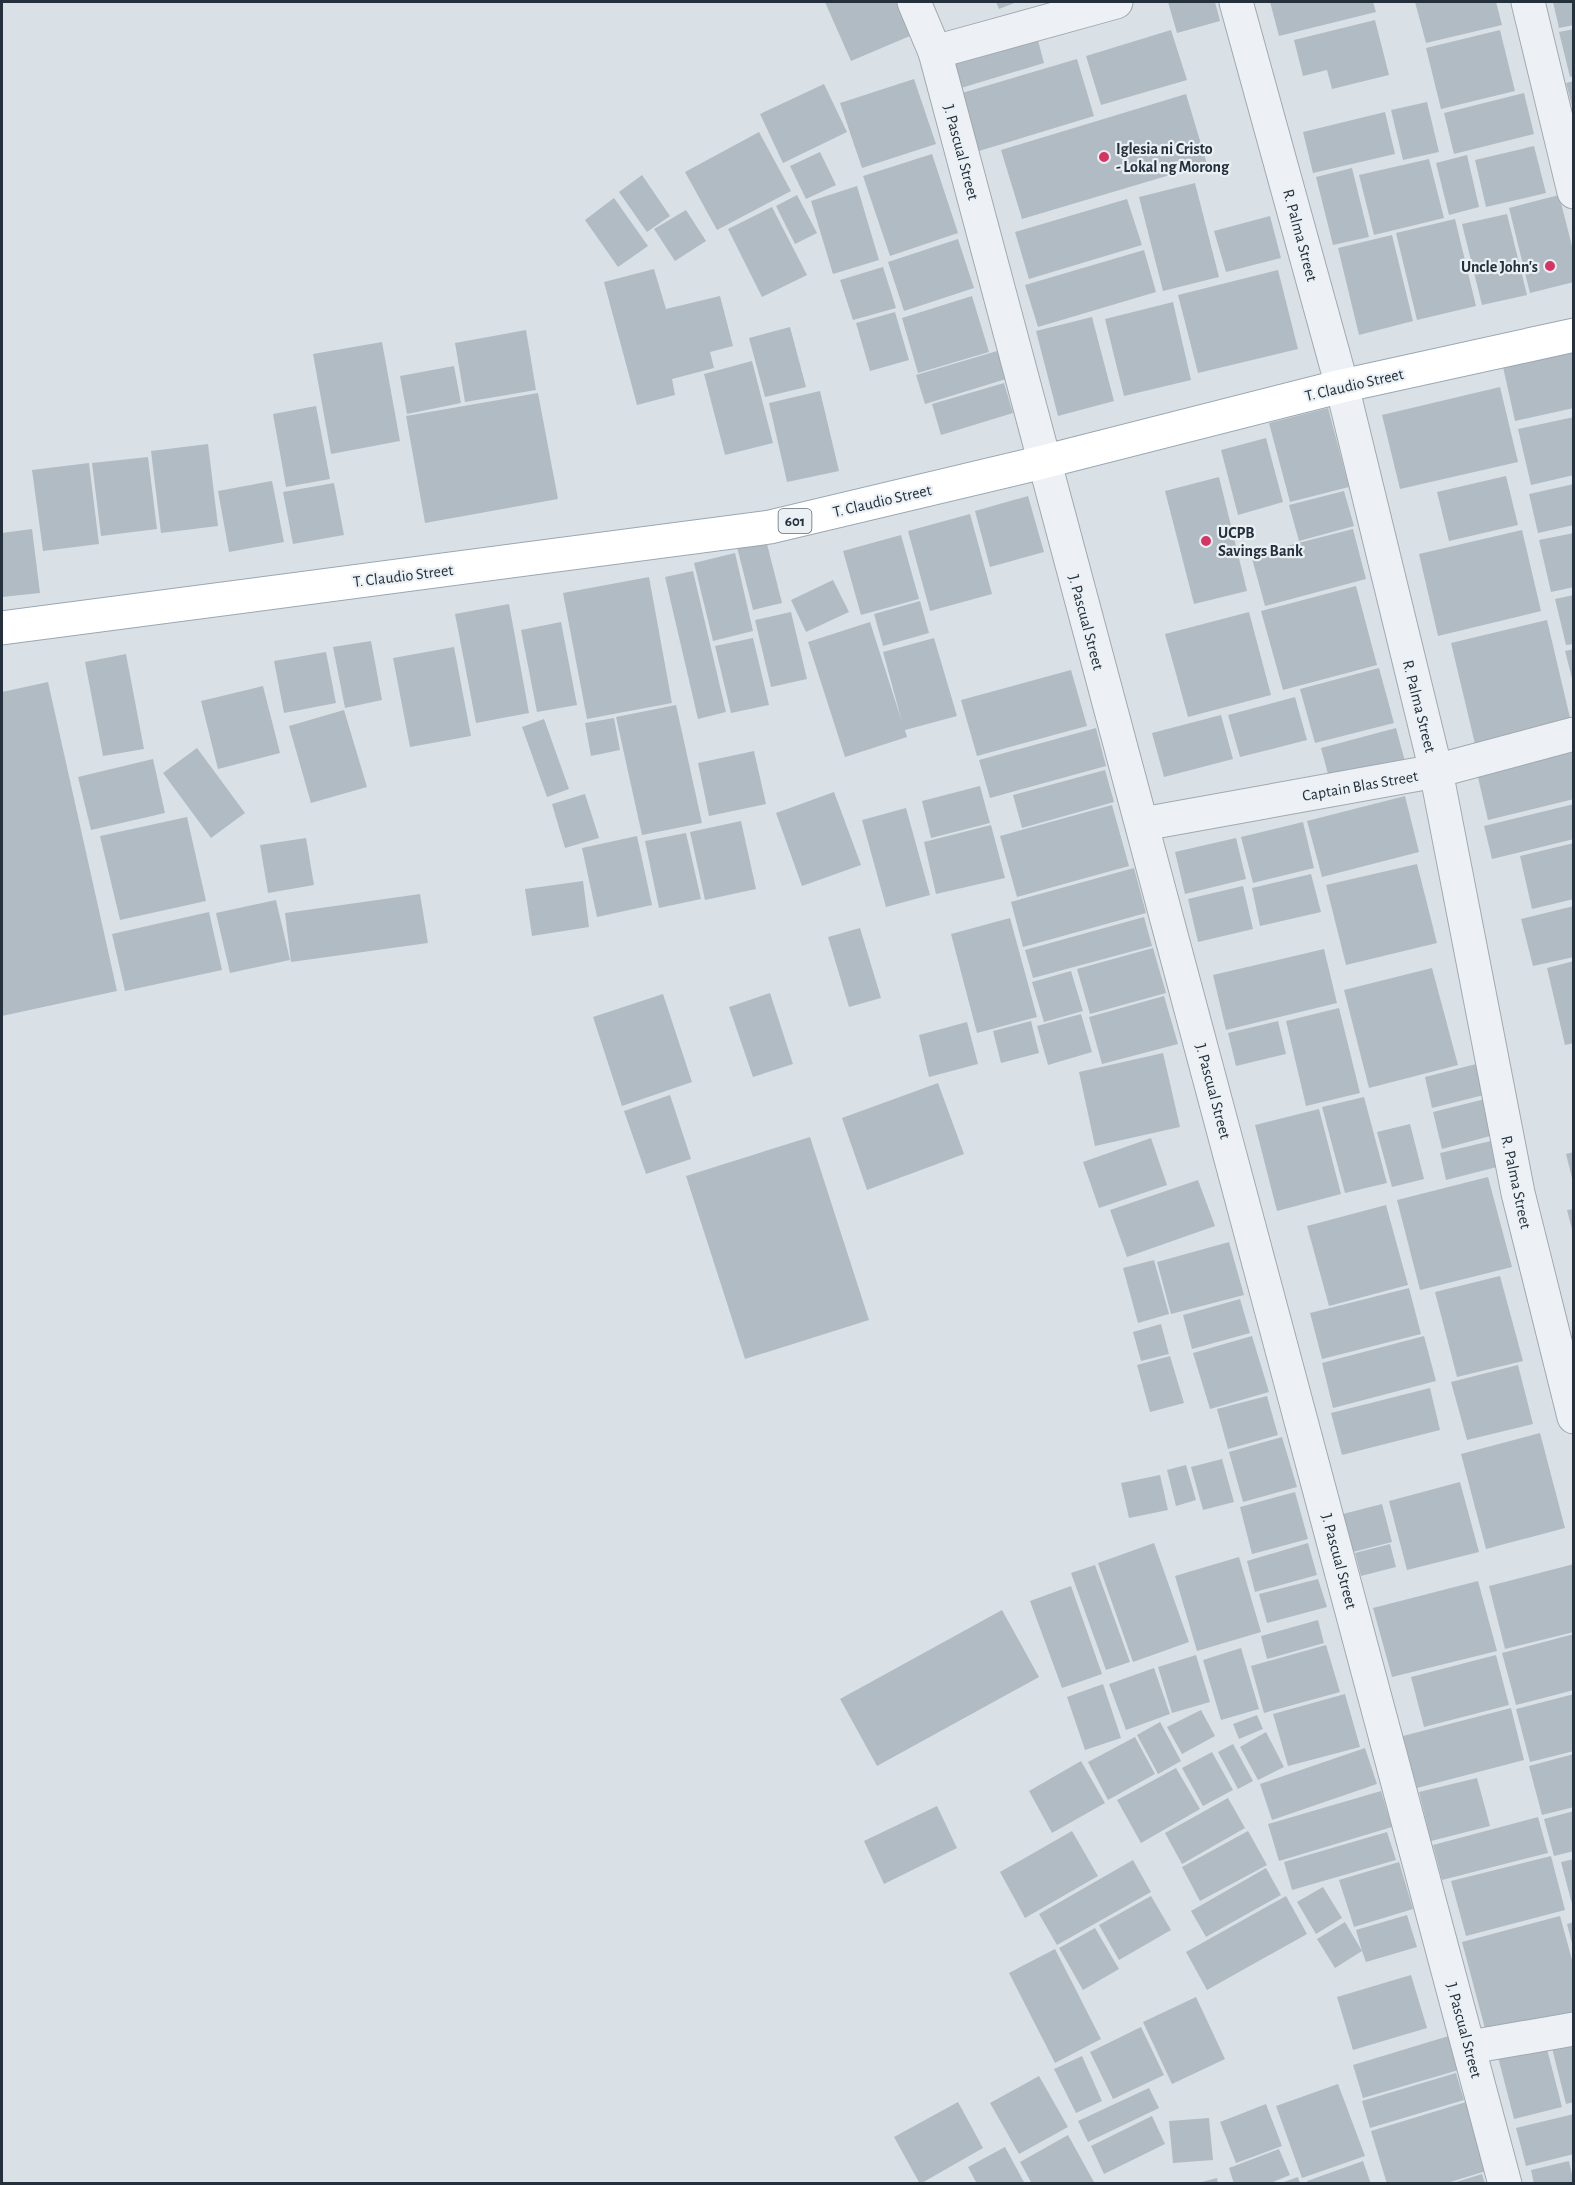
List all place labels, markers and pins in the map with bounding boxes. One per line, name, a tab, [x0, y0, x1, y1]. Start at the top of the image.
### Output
place label: Iglesia ni Cristo - Lokal ng Morong	[1116, 141, 1230, 175]
marker: Iglesia ni Cristo - Lokal ng Morong	[1097, 150, 1111, 164]
place label: Uncle John's	[1461, 259, 1538, 275]
marker: Uncle John's	[1543, 259, 1557, 273]
place label: UCPB Savings Bank	[1218, 525, 1303, 559]
marker: UCPB Savings Bank	[1199, 534, 1213, 548]

